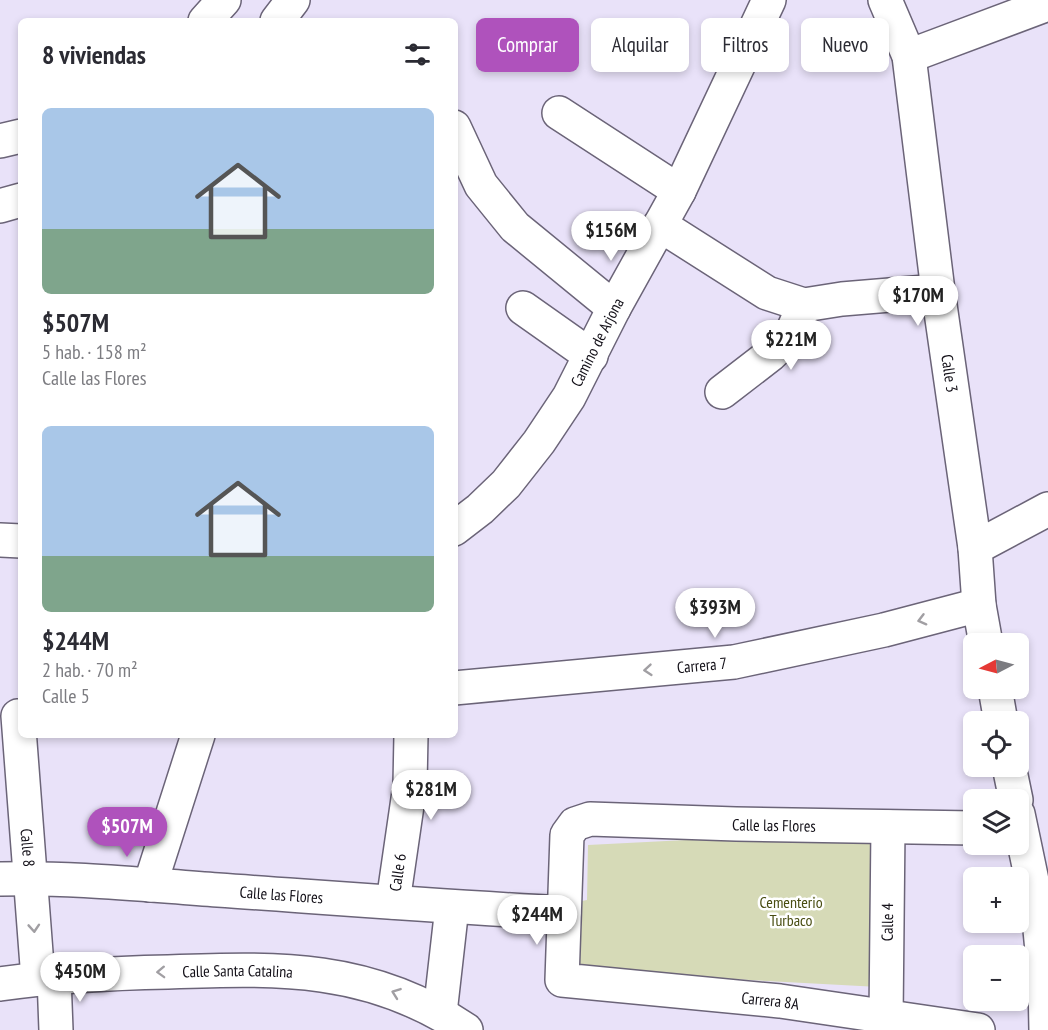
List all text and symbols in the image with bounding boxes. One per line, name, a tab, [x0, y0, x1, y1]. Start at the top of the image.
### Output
chip: Comprar	[476, 18, 579, 72]
chip: Alquilar	[591, 18, 689, 72]
chip: Filtros	[701, 18, 789, 72]
chip: Nuevo	[801, 18, 889, 72]
text: 8 viviendas	[42, 38, 146, 71]
icon: filters	[401, 38, 434, 71]
icon: home	[184, 147, 292, 255]
pin: $156M	[569, 211, 653, 262]
text: $156M	[585, 217, 637, 243]
pin: $170M	[876, 276, 960, 327]
text: $170M	[892, 282, 944, 308]
street label: Camino de Arjona	[566, 294, 628, 390]
text: $507M	[42, 306, 109, 339]
pin: $221M	[749, 320, 833, 371]
text: $221M	[765, 326, 817, 352]
text: 5 hab. · 158 m²	[42, 339, 147, 365]
street label: Calle 3	[937, 353, 962, 394]
text: Calle las Flores	[42, 365, 146, 391]
icon: home	[184, 465, 292, 573]
pin: $393M	[673, 588, 757, 639]
text: $393M	[689, 594, 741, 620]
one-way arrow	[917, 613, 928, 625]
text: $244M	[42, 624, 109, 657]
north arrow	[963, 633, 1029, 699]
map controls	[963, 633, 1029, 1011]
street label: Carrera 7	[676, 653, 728, 677]
text: 2 hab. · 70 m²	[42, 657, 138, 683]
one-way arrow	[644, 663, 653, 676]
text: Calle 5	[42, 683, 90, 709]
button: locate	[963, 711, 1029, 777]
pin: $281M	[389, 770, 473, 821]
text: $281M	[405, 776, 457, 802]
button: layers	[963, 789, 1029, 855]
pin: $507M	[85, 807, 169, 858]
text: $507M	[101, 813, 153, 839]
street label: Calle las Flores	[732, 814, 816, 836]
street label: Calle 8	[17, 828, 39, 867]
street label: Calle 6	[385, 852, 410, 893]
button: +	[963, 867, 1029, 933]
street label: Calle las Flores	[239, 882, 324, 907]
park label: Cementerio Turbaco	[759, 892, 823, 930]
pin: $244M	[495, 895, 579, 946]
text: $244M	[511, 901, 563, 927]
street label: Calle 4	[877, 903, 897, 941]
one-way arrow	[28, 924, 41, 933]
button: −	[963, 945, 1029, 1011]
pin: $450M	[38, 952, 122, 1003]
text: $450M	[54, 958, 106, 984]
street label: Calle Santa Catalina	[182, 960, 293, 982]
one-way arrow	[157, 966, 166, 978]
street label: Carrera 8A	[741, 987, 801, 1014]
one-way arrow	[391, 988, 401, 1001]

